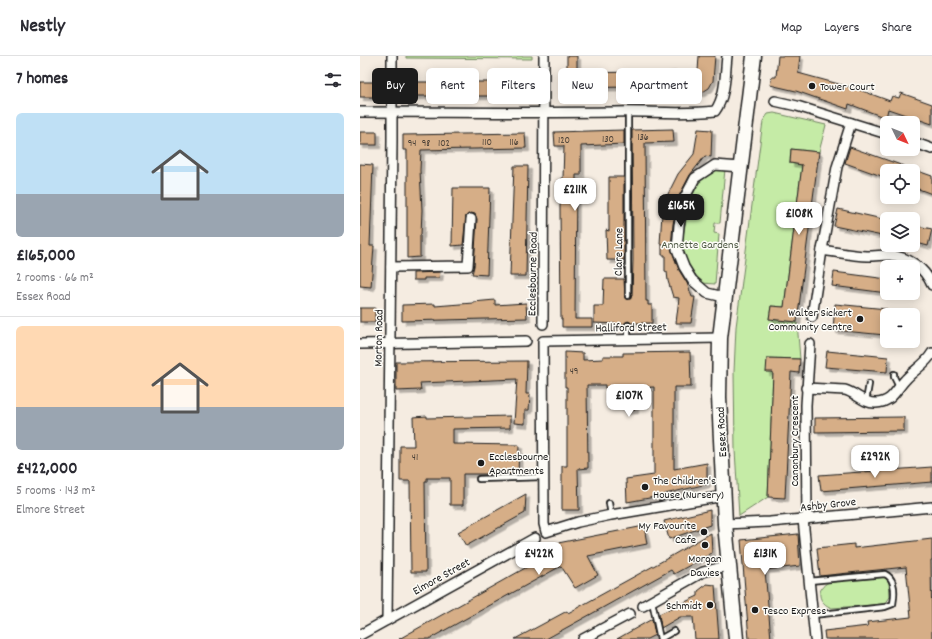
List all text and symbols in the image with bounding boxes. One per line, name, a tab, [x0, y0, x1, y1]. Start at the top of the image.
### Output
text: Nestly	[20, 14, 65, 41]
text: Map	[781, 18, 802, 38]
text: Layers	[824, 18, 859, 38]
text: Share	[881, 18, 912, 38]
text: 7 homes	[16, 68, 68, 92]
chip: Buy	[372, 68, 418, 104]
chip: Rent	[426, 68, 479, 104]
chip: Filters	[487, 68, 550, 104]
chip: New	[558, 68, 608, 104]
chip: Apartment	[616, 68, 702, 104]
icon: filters	[322, 69, 344, 91]
place label: Tower Court	[820, 79, 875, 96]
marker: Tower Court	[807, 81, 817, 91]
north arrow	[880, 116, 920, 156]
map controls	[880, 116, 920, 348]
house number: 136	[637, 131, 649, 145]
house number: 130	[602, 133, 614, 147]
house number: 120	[558, 134, 570, 148]
house number: 110	[482, 136, 492, 150]
house number: 116	[509, 136, 519, 150]
house number: 94	[408, 137, 416, 151]
house number: 98	[422, 137, 430, 151]
house number: 102	[438, 137, 450, 151]
icon: home	[144, 139, 216, 211]
button: locate	[880, 164, 920, 204]
pin: £211K	[547, 178, 603, 212]
text: £211K	[563, 181, 587, 200]
pin: £165K	[653, 194, 709, 228]
text: £165K	[667, 197, 695, 216]
pin: £108K	[771, 202, 827, 236]
text: £108K	[785, 205, 813, 224]
button: layers	[880, 212, 920, 252]
street label: Clare Lane	[611, 228, 628, 276]
street label: Ecclesbourne Road	[524, 232, 543, 316]
park label: Annette Gardens	[661, 237, 739, 254]
text: £165,000	[16, 245, 75, 269]
button: +	[880, 260, 920, 300]
text: 2 rooms · 66 m²	[16, 269, 94, 288]
text: Essex Road	[16, 288, 71, 307]
place label: Walter Sickert Community Centre	[768, 305, 853, 336]
button: −	[880, 308, 920, 348]
street label: Morton Road	[371, 309, 388, 367]
marker: Walter Sickert Community Centre	[855, 314, 865, 324]
street label: Halliford Street	[595, 319, 667, 338]
icon: home	[144, 352, 216, 424]
house number: 49	[570, 365, 578, 379]
pin: £107K	[601, 384, 657, 418]
text: £107K	[615, 387, 643, 406]
street label: Canonbury Crescent	[787, 395, 804, 487]
street label: Essex Road	[713, 406, 732, 458]
pin: £292K	[847, 445, 903, 479]
text: £292K	[860, 448, 890, 467]
place label: Ecclesbourne Apartments	[489, 449, 548, 480]
house number: 41	[412, 451, 418, 465]
text: £422,000	[16, 458, 77, 482]
marker: Ecclesbourne Apartments	[476, 458, 486, 468]
place label: The Children's House (Nursery)	[653, 473, 724, 504]
text: 5 rooms · 143 m²	[16, 482, 95, 501]
marker: The Children's House (Nursery)	[640, 482, 650, 492]
street label: Ashby Grove	[799, 494, 857, 517]
text: Elmore Street	[16, 501, 85, 520]
place label: My Favourite Cafe	[639, 518, 696, 549]
marker: My Favourite Cafe	[699, 527, 709, 537]
marker: Morgan Davies	[700, 540, 710, 550]
pin: £422K	[511, 542, 567, 576]
pin: £131K	[737, 542, 793, 576]
text: £422K	[524, 545, 554, 564]
text: £131K	[753, 545, 777, 564]
place label: Morgan Davies	[688, 551, 722, 582]
street label: Elmore Street	[410, 554, 474, 600]
place label: Schmidt	[666, 598, 703, 615]
marker: Schmidt	[705, 600, 715, 610]
place label: Tesco Express	[763, 603, 826, 620]
marker: Tesco Express	[750, 605, 760, 615]

